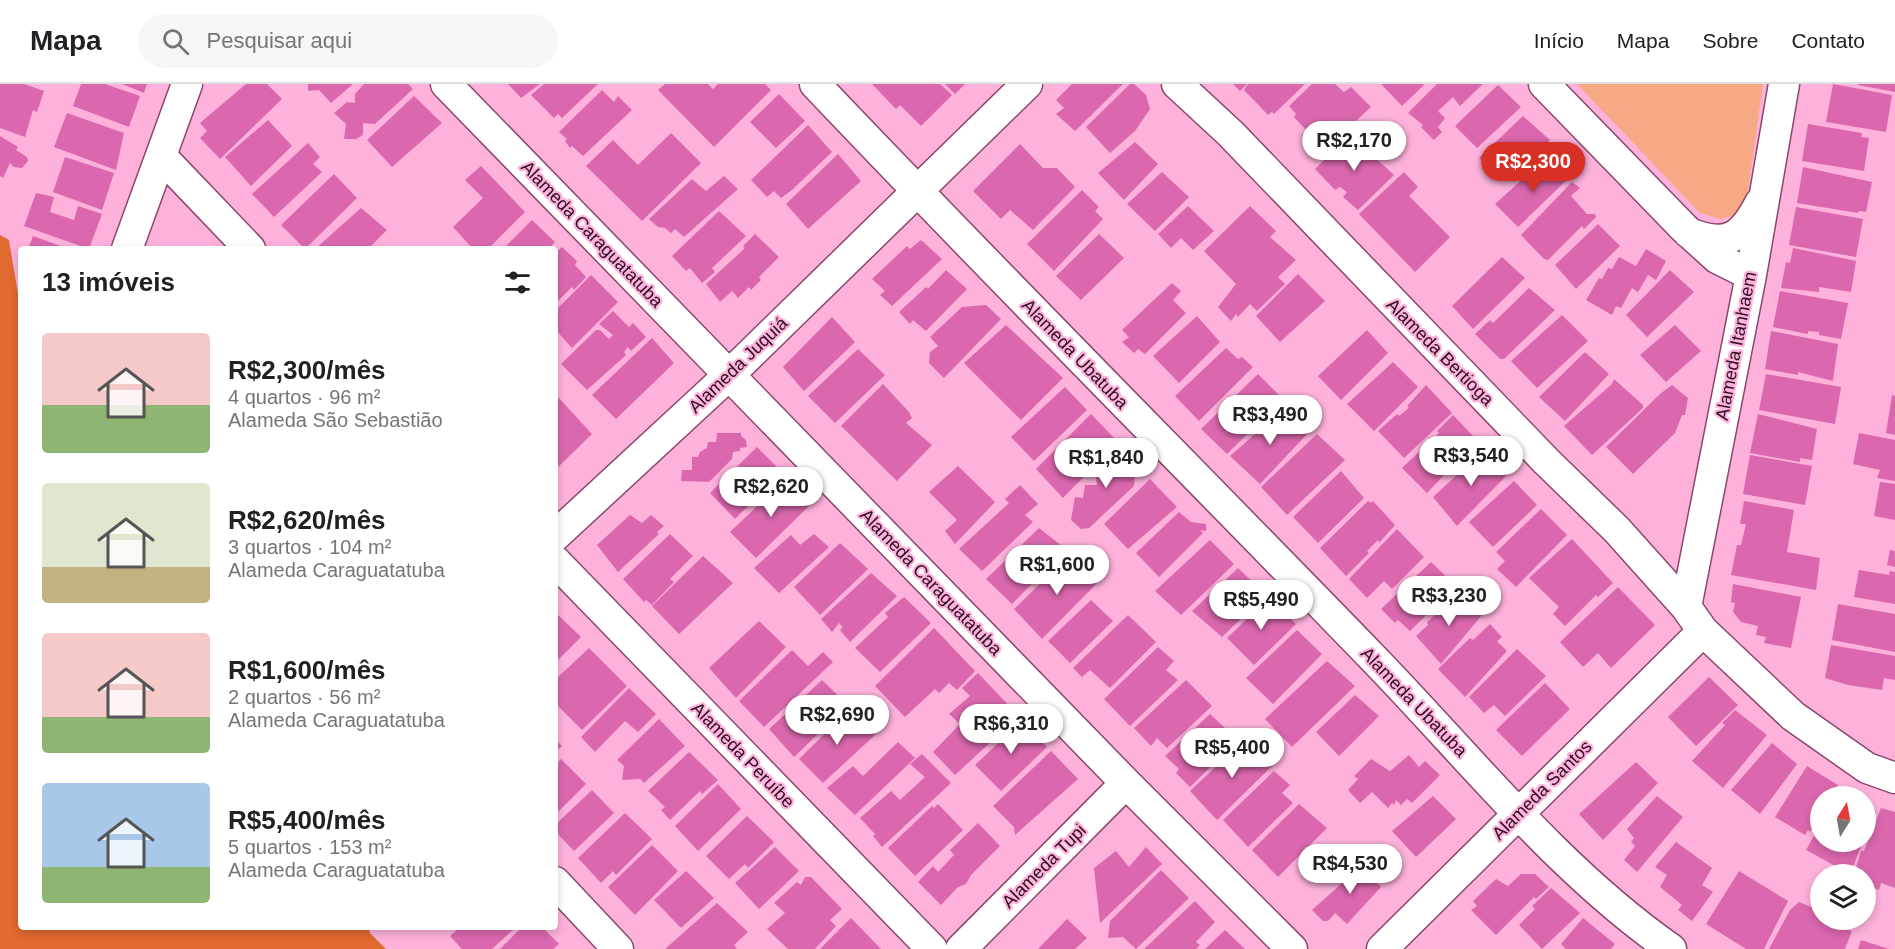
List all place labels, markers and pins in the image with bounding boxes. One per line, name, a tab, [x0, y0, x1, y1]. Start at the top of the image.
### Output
pin: R$2,170	[1299, 121, 1409, 172]
pin: R$2,300	[1478, 142, 1588, 193]
pin: R$3,490	[1215, 395, 1325, 446]
pin: R$3,540	[1416, 436, 1526, 487]
pin: R$1,840	[1051, 438, 1161, 489]
pin: R$2,620	[716, 467, 826, 518]
pin: R$1,600	[1002, 545, 1112, 596]
pin: R$3,230	[1394, 576, 1504, 627]
pin: R$5,490	[1206, 580, 1316, 631]
pin: R$2,690	[782, 695, 892, 746]
pin: R$6,310	[956, 704, 1066, 755]
pin: R$5,400	[1177, 728, 1287, 779]
pin: R$4,530	[1295, 844, 1405, 895]

